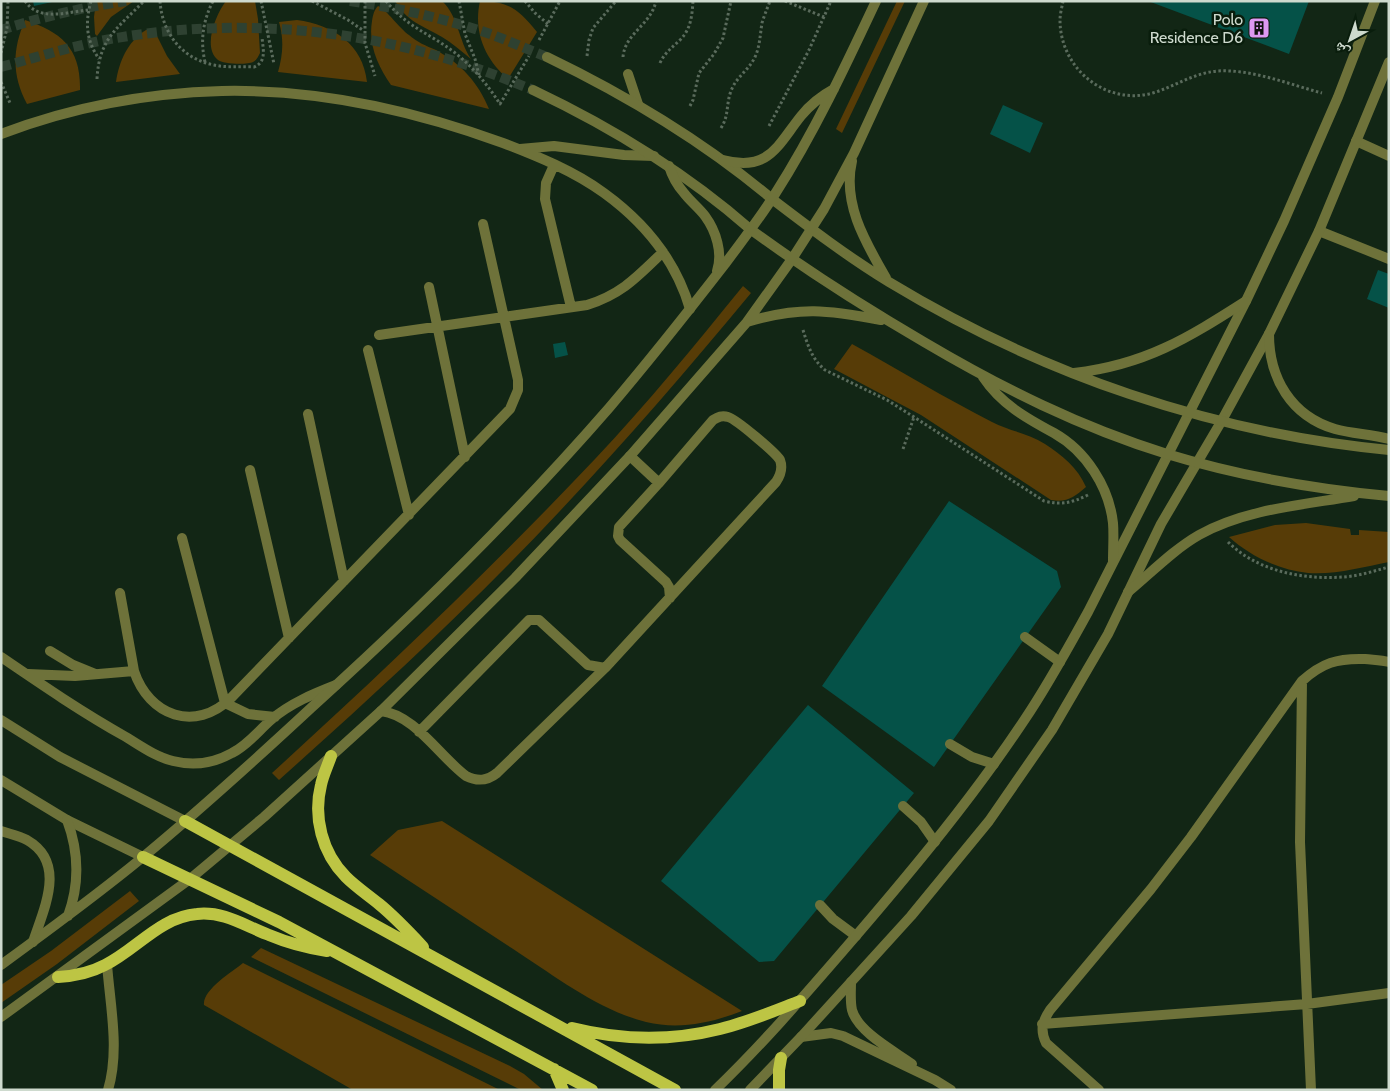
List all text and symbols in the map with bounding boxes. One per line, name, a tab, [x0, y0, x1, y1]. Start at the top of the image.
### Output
place label: Polo Residence D6	[1150, 10, 1243, 47]
north arrow	[1325, 15, 1375, 65]
building icon: Polo Residence D6	[1247, 16, 1271, 40]
text: ش	[1330, 38, 1353, 62]

